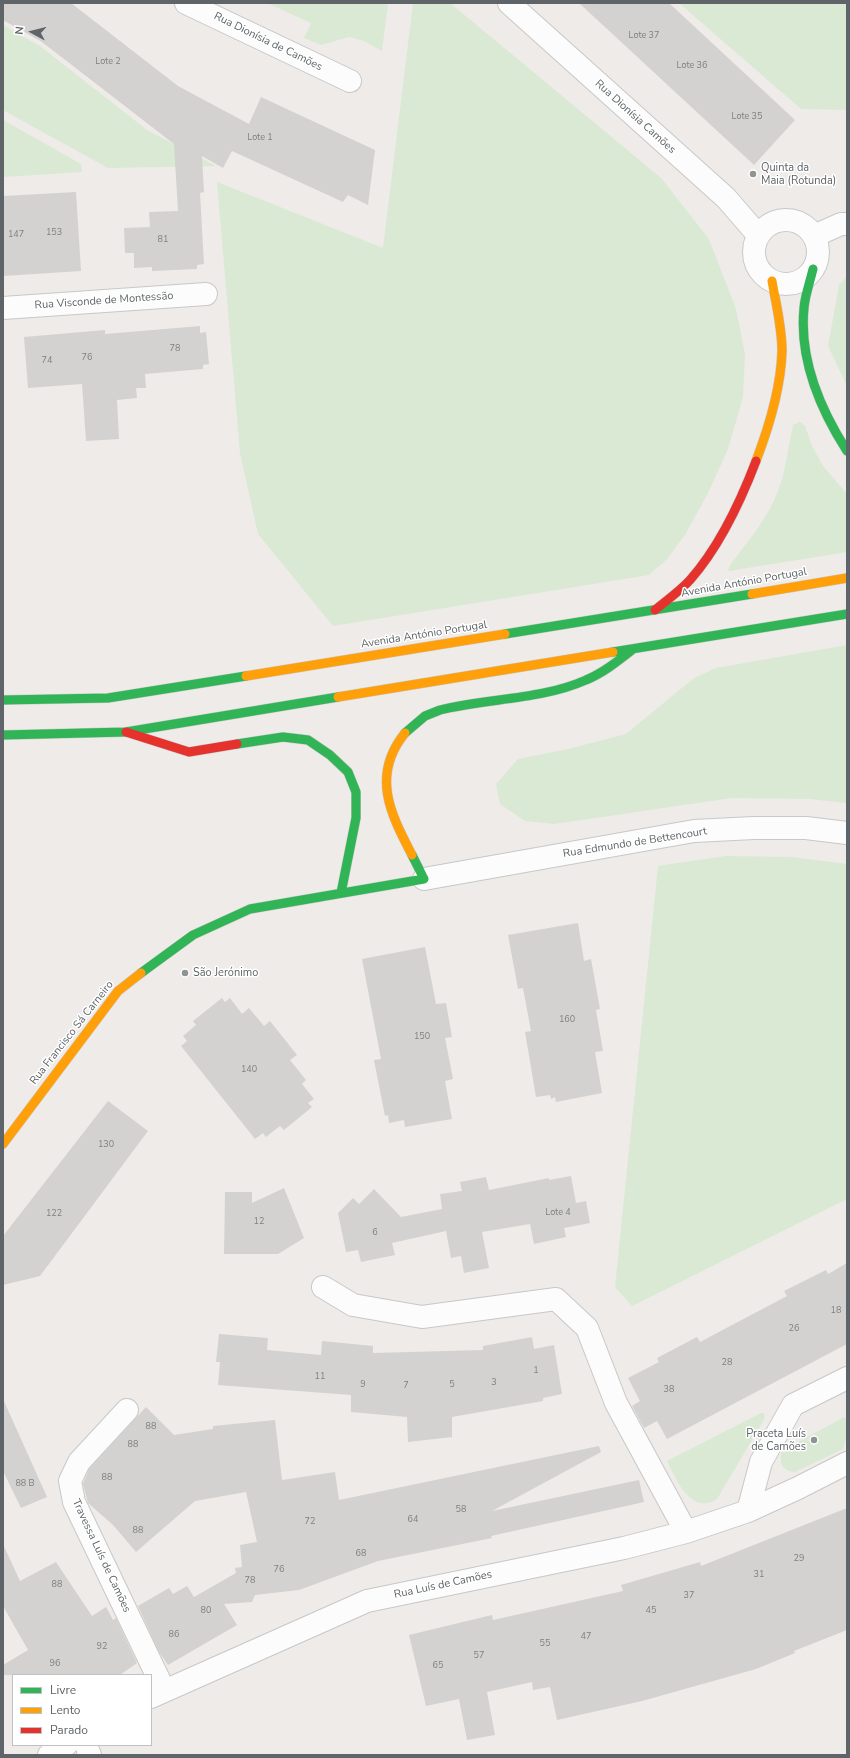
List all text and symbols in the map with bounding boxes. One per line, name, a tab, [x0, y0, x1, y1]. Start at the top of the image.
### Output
street label: Rua Dionísia de Camões	[212, 10, 324, 74]
north arrow	[12, 12, 52, 52]
text: N	[12, 25, 28, 35]
house number: Lote 37	[629, 31, 659, 41]
house number: Lote 2	[95, 57, 121, 67]
house number: Lote 36	[677, 61, 707, 71]
street label: Rua Dionísia Camões	[592, 77, 678, 157]
house number: Lote 35	[732, 112, 762, 122]
house number: Lote 1	[247, 133, 273, 143]
place label: Quinta da Maia (Rotunda)	[761, 161, 836, 187]
marker: Quinta da Maia (Rotunda)	[748, 169, 758, 179]
house number: 153	[46, 228, 62, 238]
house number: 147	[8, 230, 24, 240]
house number: 81	[158, 235, 168, 245]
street label: Rua Visconde de Montessão	[34, 290, 174, 312]
house number: 78	[170, 344, 180, 354]
house number: 76	[82, 353, 92, 363]
house number: 74	[42, 356, 52, 366]
street label: Avenida António Portugal	[680, 565, 808, 601]
street label: Avenida António Portugal	[360, 619, 488, 651]
street label: Rua Edmundo de Bettencourt	[562, 825, 708, 861]
place label: São Jerónimo	[193, 966, 258, 980]
marker: São Jerónimo	[180, 968, 190, 978]
street label: Rua Francisco Sá Carneiro	[27, 979, 117, 1087]
house number: 160	[559, 1015, 575, 1025]
house number: 150	[414, 1032, 430, 1042]
house number: 140	[241, 1065, 257, 1075]
house number: 130	[98, 1140, 114, 1150]
house number: Lote 4	[545, 1208, 571, 1218]
house number: 122	[46, 1209, 62, 1219]
house number: 12	[254, 1217, 264, 1227]
house number: 6	[372, 1228, 378, 1238]
house number: 18	[831, 1306, 841, 1316]
house number: 26	[789, 1324, 799, 1334]
house number: 28	[722, 1358, 732, 1368]
house number: 1	[533, 1366, 539, 1376]
house number: 11	[315, 1372, 325, 1382]
house number: 3	[491, 1378, 497, 1388]
house number: 9	[360, 1380, 366, 1390]
house number: 5	[449, 1380, 455, 1390]
house number: 7	[403, 1381, 409, 1391]
house number: 38	[664, 1385, 674, 1395]
house number: 88	[146, 1422, 156, 1432]
place label: Praceta Luís de Camões	[746, 1427, 806, 1453]
marker: Praceta Luís de Camões	[809, 1435, 819, 1445]
house number: 88	[128, 1440, 138, 1450]
house number: 88	[102, 1473, 112, 1483]
house number: 88 B	[15, 1479, 35, 1489]
street label: Travessa Luís de Camões	[69, 1497, 133, 1615]
house number: 58	[456, 1505, 466, 1515]
house number: 64	[408, 1515, 418, 1525]
house number: 72	[305, 1517, 315, 1527]
house number: 88	[133, 1526, 143, 1536]
house number: 68	[356, 1549, 366, 1559]
house number: 29	[794, 1554, 804, 1564]
house number: 76	[274, 1565, 284, 1575]
street label: Rua Luís de Camões	[393, 1568, 493, 1602]
house number: 31	[754, 1570, 764, 1580]
house number: 78	[245, 1576, 255, 1586]
house number: 88	[52, 1580, 62, 1590]
house number: 37	[684, 1591, 694, 1601]
house number: 80	[201, 1606, 211, 1616]
house number: 45	[646, 1606, 656, 1616]
house number: 86	[169, 1630, 179, 1640]
house number: 47	[581, 1632, 591, 1642]
house number: 55	[540, 1639, 550, 1649]
house number: 92	[97, 1642, 107, 1652]
house number: 57	[474, 1651, 484, 1661]
house number: 96	[50, 1659, 60, 1669]
house number: 65	[433, 1661, 443, 1671]
legend	[12, 1674, 152, 1746]
text: Livre	[50, 1682, 76, 1698]
text: Lento	[50, 1702, 80, 1718]
text: Parado	[50, 1722, 88, 1738]

